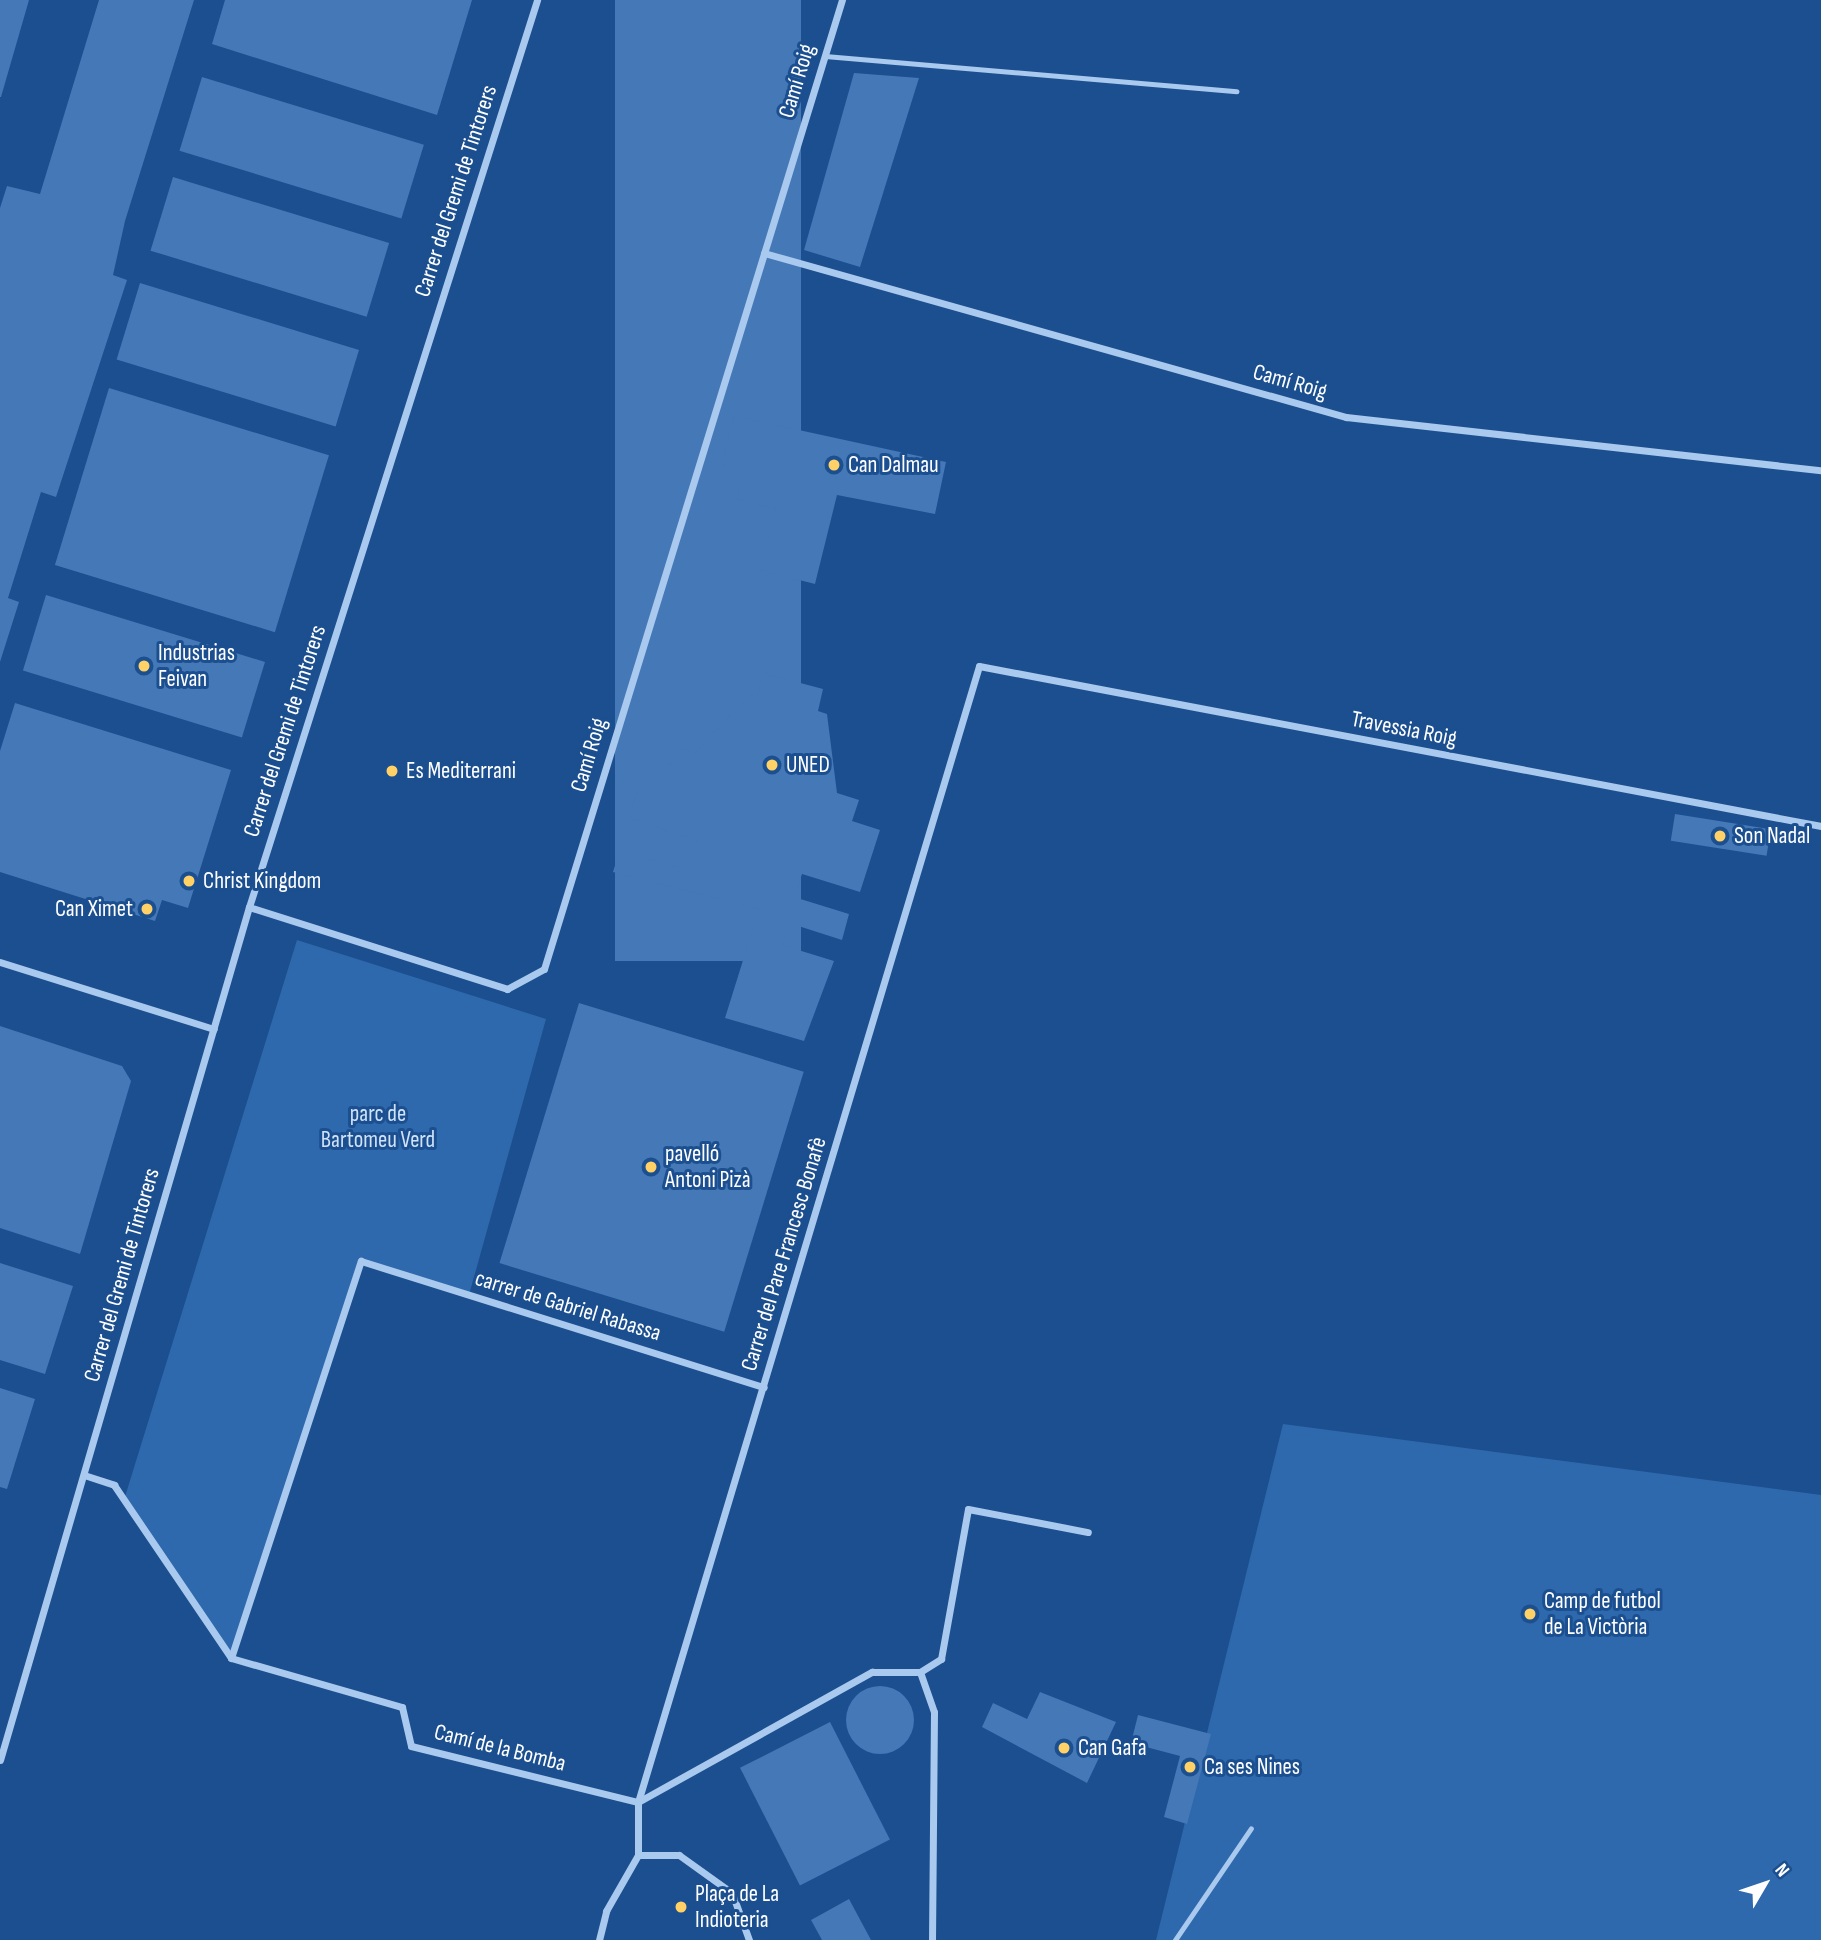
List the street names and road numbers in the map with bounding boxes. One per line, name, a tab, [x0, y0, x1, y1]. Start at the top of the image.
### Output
street label: Camí Roig	[773, 41, 821, 121]
street label: Carrer del Gremi de Tintorers	[409, 82, 503, 300]
street label: Camí Roig	[1250, 358, 1330, 406]
street label: Carrer del Gremi de Tintorers	[238, 622, 332, 840]
street label: Travessia Roig	[1349, 705, 1459, 753]
street label: Camí Roig	[565, 715, 613, 795]
street label: Carrer del Pare Francesc Bonafè	[735, 1134, 833, 1374]
street label: Carrer del Gremi de Tintorers	[78, 1165, 166, 1385]
street label: carrer de Gabriel Rabassa	[472, 1265, 664, 1347]
street label: Camí de la Bomba	[431, 1718, 569, 1778]

